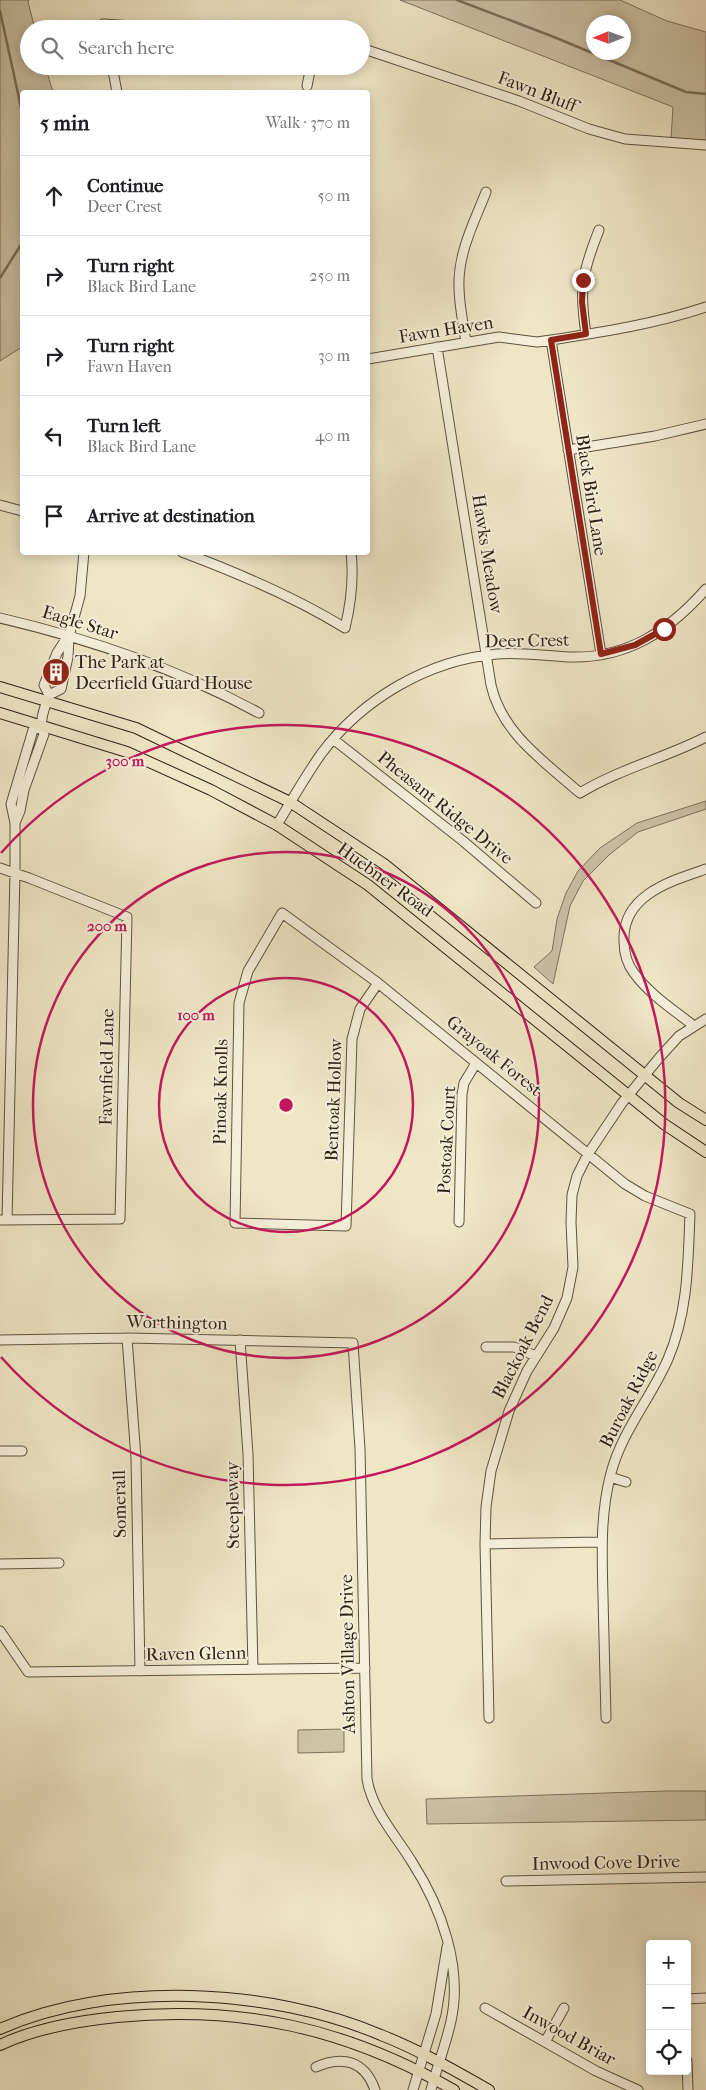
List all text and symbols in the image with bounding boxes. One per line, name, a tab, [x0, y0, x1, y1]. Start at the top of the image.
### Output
north arrow	[586, 15, 631, 60]
search box	[20, 20, 370, 75]
icon: search	[38, 34, 66, 62]
text: Search here	[78, 37, 174, 59]
street label: Fawn Bluff	[495, 67, 583, 118]
text: 5 min	[40, 111, 89, 135]
text: Walk · 370 m	[265, 113, 350, 132]
text: Continue	[87, 175, 163, 197]
icon: ahead	[40, 182, 68, 210]
text: 50 m	[318, 186, 350, 205]
text: Deer Crest	[87, 197, 162, 216]
text: Turn right	[87, 255, 174, 277]
icon: right	[40, 262, 68, 290]
text: 250 m	[309, 266, 350, 285]
route end	[572, 269, 595, 292]
text: Black Bird Lane	[87, 277, 196, 296]
street label: Fawn Haven	[397, 312, 495, 348]
text: Turn right	[87, 335, 174, 357]
icon: right	[40, 342, 68, 370]
text: 30 m	[318, 346, 350, 365]
text: Fawn Haven	[87, 357, 172, 376]
text: Turn left	[87, 415, 161, 437]
icon: left	[40, 422, 68, 450]
text: 40 m	[315, 426, 350, 445]
street label: Black Bird Lane	[571, 433, 611, 557]
text: Black Bird Lane	[87, 437, 196, 456]
street label: Hawks Meadow	[467, 493, 507, 616]
icon: arrive	[40, 502, 68, 530]
text: Arrive at destination	[87, 505, 255, 527]
street label: Eagle Star	[40, 602, 121, 645]
route start	[653, 618, 676, 641]
street label: Deer Crest	[485, 630, 570, 652]
place label: The Park at Deerfield Guard House	[75, 652, 253, 694]
building icon: The Park at Deerfield Guard House	[41, 657, 71, 687]
street label: Pheasant Ridge Drive	[373, 747, 517, 869]
text: 300 m	[106, 752, 145, 770]
street label: Huebner Road	[333, 838, 437, 922]
text: 200 m	[87, 917, 127, 935]
text: 100 m	[177, 1006, 215, 1024]
street label: Fawnfield Lane	[95, 1008, 119, 1126]
street label: Grayoak Forest	[442, 1011, 546, 1101]
street label: Pinoak Knolls	[210, 1038, 232, 1145]
street label: Bentoak Hollow	[321, 1038, 347, 1162]
street label: Postoak Court	[434, 1085, 460, 1195]
centre of rings	[277, 1096, 295, 1114]
street label: Blackoak Bend	[488, 1292, 558, 1402]
street label: Worthington	[125, 1312, 228, 1334]
street label: Buroak Ridge	[595, 1347, 663, 1451]
street label: Steepleway	[222, 1460, 244, 1549]
street label: Somerall	[109, 1470, 131, 1538]
street label: Ashton Village Drive	[336, 1574, 360, 1735]
street label: Raven Glenn	[146, 1643, 247, 1665]
street label: Inwood Cove Drive	[532, 1851, 680, 1875]
map controls	[646, 1940, 691, 2075]
button: +	[646, 1940, 691, 1985]
button: −	[646, 1985, 691, 2030]
street label: Inwood Briar	[519, 2002, 619, 2070]
button: locate	[646, 2030, 691, 2075]

